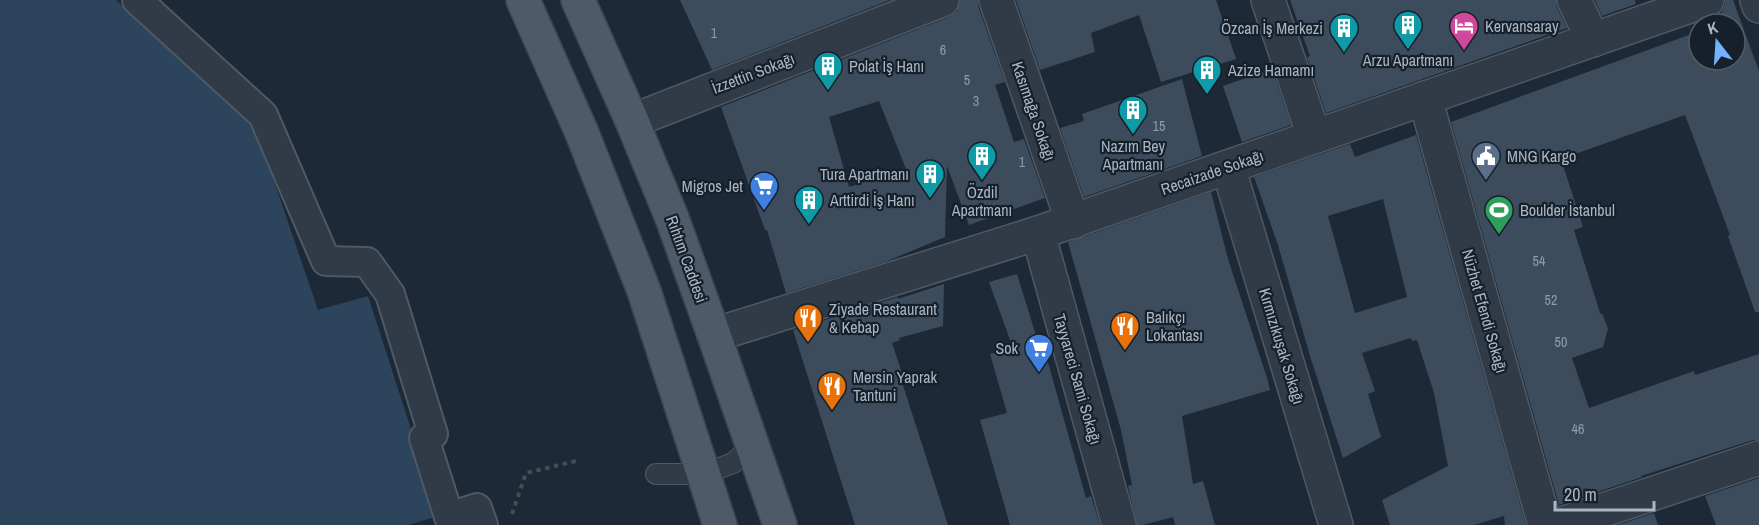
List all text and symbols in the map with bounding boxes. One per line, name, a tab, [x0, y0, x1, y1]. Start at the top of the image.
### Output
building icon: Arzu Apartmanı	[1392, 9, 1424, 51]
hotel icon: Kervansaray	[1448, 10, 1480, 52]
building icon: Özcan İş Merkezi	[1328, 12, 1360, 54]
north arrow	[1687, 12, 1747, 72]
place label: Kervansaray	[1485, 15, 1559, 37]
text: K	[1705, 16, 1721, 40]
place label: Özcan İş Merkezi	[1221, 17, 1323, 39]
house number: 1	[711, 24, 718, 42]
house number: 6	[940, 41, 946, 59]
street label: İzzettin Sokağı	[709, 47, 797, 99]
place label: Arzu Apartmanı	[1362, 49, 1453, 71]
building icon: Polat İş Hanı	[812, 50, 844, 92]
building icon: Azize Hamamı	[1191, 54, 1223, 96]
place label: Polat İş Hanı	[849, 55, 924, 77]
street label: Kasımağa Sokağı	[1007, 58, 1061, 164]
place label: Azize Hamamı	[1227, 59, 1314, 81]
house number: 5	[964, 71, 970, 89]
house number: 3	[973, 92, 979, 110]
building icon: Nazım Bey Apartmanı	[1117, 94, 1149, 136]
house number: 15	[1153, 117, 1165, 135]
place label: Nazım Bey Apartmanı	[1101, 135, 1166, 175]
building icon: Özdil Apartmanı	[966, 140, 998, 182]
public building icon: MNG Kargo	[1470, 140, 1502, 182]
street label: Recaizade Sokağı	[1158, 144, 1266, 200]
place label: MNG Kargo	[1507, 145, 1576, 167]
house number: 1	[1019, 153, 1026, 171]
building icon: Tura Apartmanı	[914, 158, 946, 200]
place label: Tura Apartmanı	[820, 163, 909, 185]
supermarket icon: Migros Jet	[748, 170, 780, 212]
place label: Migros Jet	[682, 175, 743, 197]
place label: Özdil Apartmanı	[951, 181, 1012, 221]
building icon: Arttirdi İş Hanı	[793, 184, 825, 226]
place label: Arttirdi İş Hanı	[829, 189, 915, 211]
sports icon: Boulder İstanbul	[1483, 194, 1515, 236]
place label: Boulder İstanbul	[1520, 199, 1615, 221]
street label: Rıhtım Caddesi	[661, 212, 713, 306]
street label: Nüzhet Efendi Sokağı	[1457, 247, 1513, 375]
house number: 54	[1533, 252, 1546, 270]
street label: Kırmızıkuşak Sokağı	[1254, 285, 1310, 407]
house number: 52	[1545, 291, 1557, 309]
place label: Ziyade Restaurant & Kebap	[829, 298, 937, 338]
restaurant icon: Ziyade Restaurant & Kebap	[792, 302, 824, 344]
place label: Balıkçı Lokantası	[1146, 306, 1203, 346]
restaurant icon: Balıkçı Lokantası	[1109, 310, 1141, 352]
street label: Tayyareci Sami Sokağı	[1049, 311, 1107, 447]
supermarket icon: Sok	[1023, 332, 1055, 374]
house number: 50	[1555, 333, 1567, 351]
place label: Sok	[995, 337, 1018, 359]
place label: Mersin Yaprak Tantuni	[853, 366, 938, 406]
restaurant icon: Mersin Yaprak Tantuni	[816, 370, 848, 412]
house number: 46	[1572, 420, 1584, 438]
scale bar	[1555, 474, 1654, 512]
text: 20 m	[1564, 482, 1597, 507]

